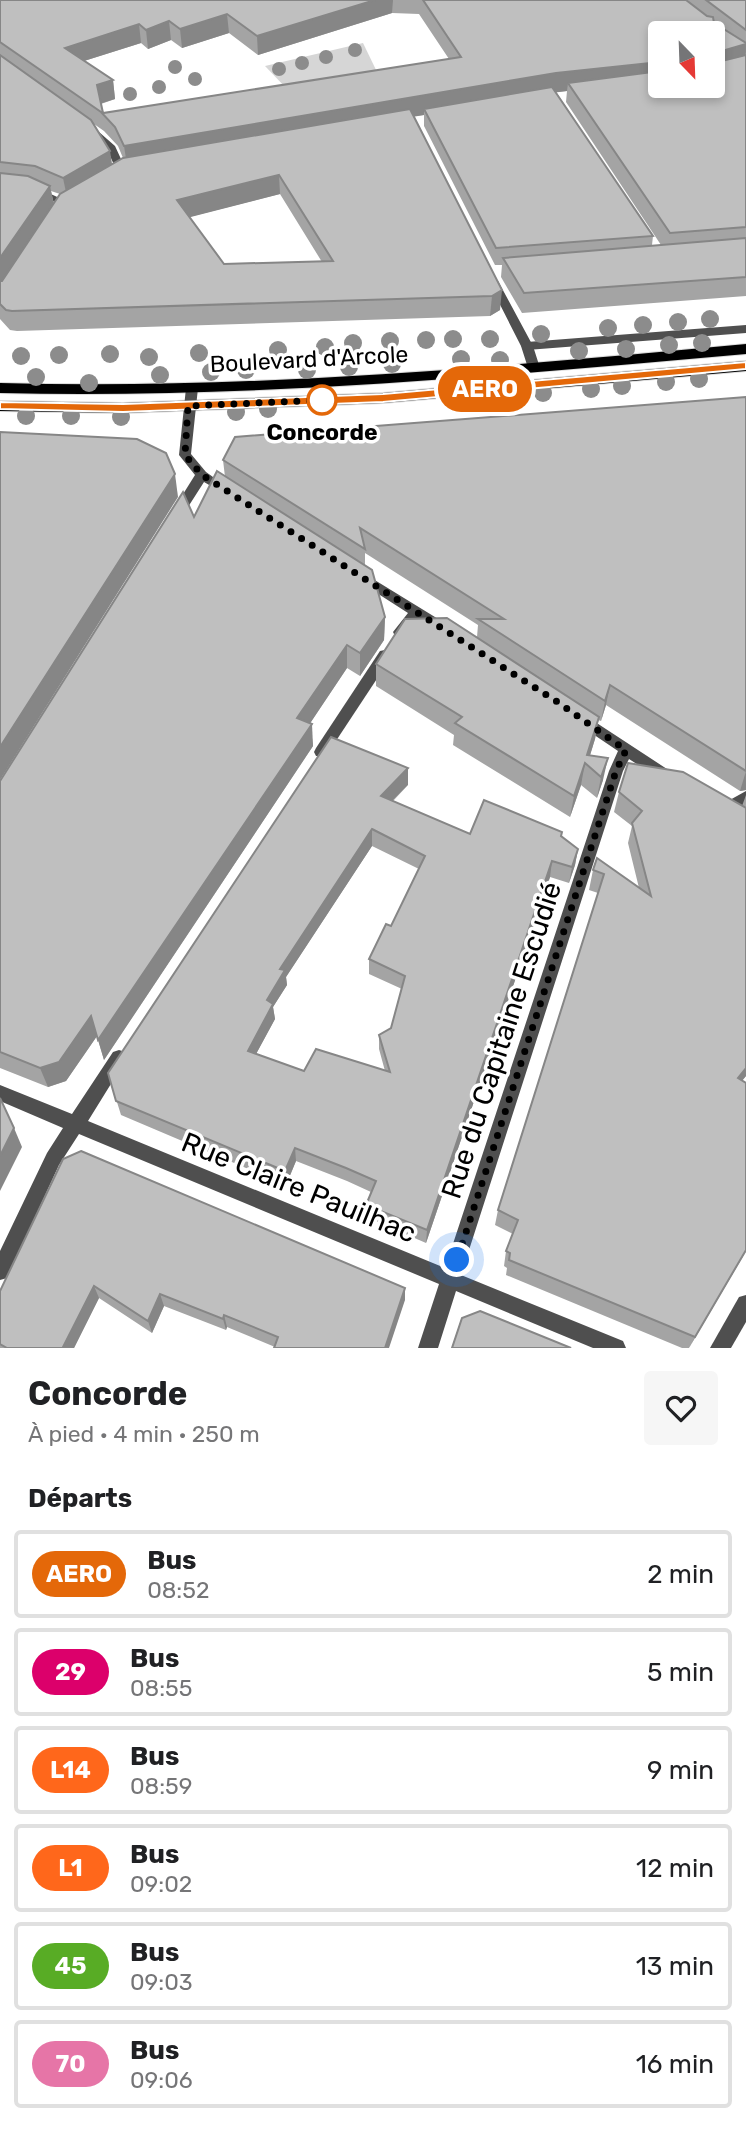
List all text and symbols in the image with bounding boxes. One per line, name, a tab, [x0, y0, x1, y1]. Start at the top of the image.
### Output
north arrow	[648, 21, 724, 98]
map controls	[648, 21, 725, 98]
street label: Boulevard d'Arcole	[209, 340, 409, 378]
line badge: AERO	[436, 366, 534, 412]
text: AERO	[452, 375, 518, 403]
marker: Concorde	[307, 385, 337, 415]
place label: Concorde	[266, 418, 378, 446]
street label: Rue du Capitaine Escudié	[435, 878, 568, 1203]
street label: Rue Claire Pauilhac	[177, 1125, 421, 1250]
your location	[439, 1242, 474, 1277]
button: heart	[644, 1371, 718, 1445]
text: Concorde	[28, 1374, 187, 1413]
text: À pied · 4 min · 250 m	[28, 1420, 260, 1448]
text: Départs	[28, 1483, 132, 1514]
text: Bus	[147, 1545, 196, 1576]
text: 2 min	[647, 1559, 714, 1590]
text: AERO	[46, 1560, 112, 1588]
text: 08:52	[147, 1576, 209, 1604]
text: Bus	[130, 1643, 179, 1674]
text: 5 min	[647, 1657, 714, 1688]
text: 29	[55, 1658, 86, 1686]
text: 08:55	[130, 1674, 192, 1702]
text: Bus	[130, 1741, 179, 1772]
text: 9 min	[647, 1755, 714, 1786]
text: L14	[50, 1756, 91, 1784]
text: 08:59	[130, 1772, 192, 1800]
text: Bus	[130, 1839, 179, 1870]
text: 12 min	[636, 1853, 714, 1884]
text: L1	[58, 1854, 83, 1882]
text: 09:02	[130, 1870, 192, 1898]
text: Bus	[130, 1937, 179, 1968]
text: 13 min	[636, 1951, 714, 1982]
text: 45	[55, 1952, 86, 1980]
text: 09:03	[130, 1968, 193, 1996]
text: Bus	[130, 2035, 179, 2066]
text: 16 min	[636, 2049, 714, 2080]
text: 70	[55, 2050, 86, 2078]
text: 09:06	[130, 2066, 193, 2094]

